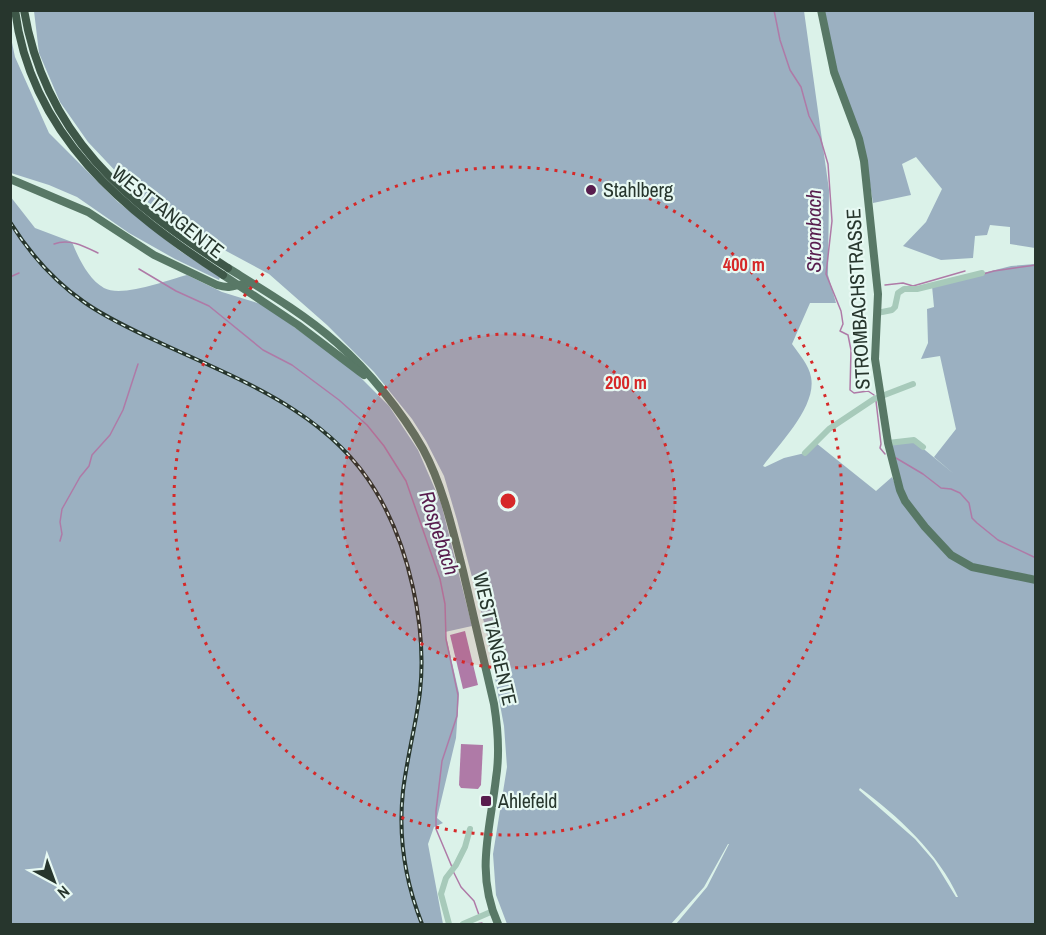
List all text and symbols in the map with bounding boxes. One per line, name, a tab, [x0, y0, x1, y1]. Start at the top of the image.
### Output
street label: WESTTANGENTE	[107, 159, 230, 264]
place label: Stahlberg	[603, 176, 673, 203]
marker: Stahlberg	[584, 183, 598, 197]
water label: Strombach	[799, 189, 828, 273]
street label: STROMBACHSTRASSE	[839, 208, 876, 390]
text: 400 m	[723, 252, 765, 277]
text: 200 m	[605, 370, 647, 395]
water label: Rospebach	[412, 487, 467, 579]
centre of rings	[498, 491, 518, 511]
street label: WESTTANGENTE	[467, 570, 524, 708]
place label: Ahlefeld	[497, 787, 557, 814]
marker: Ahlefeld	[479, 794, 493, 808]
north arrow	[24, 851, 84, 911]
text: N	[53, 881, 75, 904]

